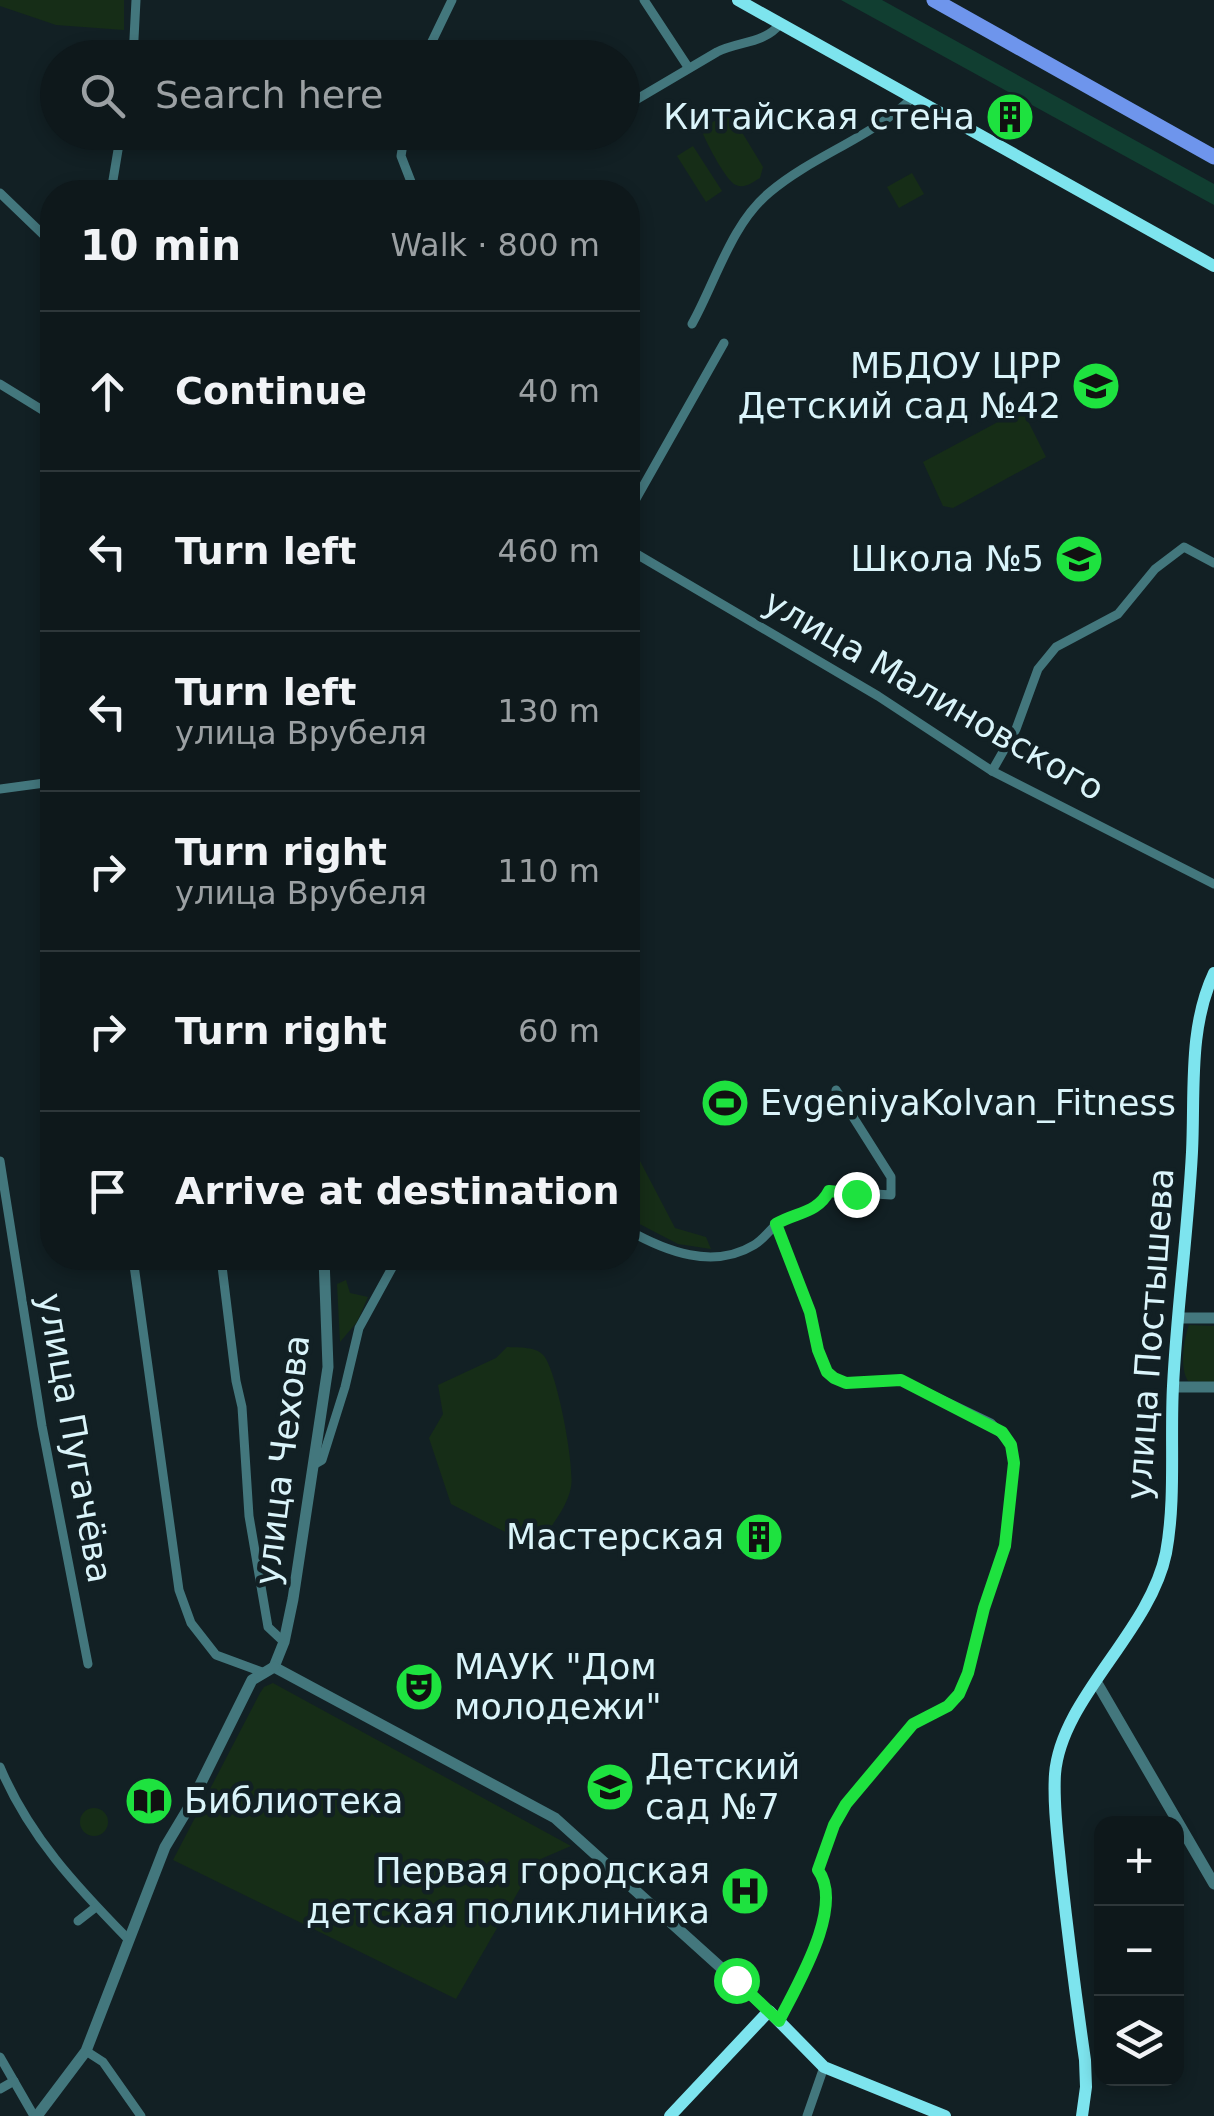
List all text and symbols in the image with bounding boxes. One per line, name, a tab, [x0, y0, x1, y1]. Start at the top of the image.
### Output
search box	[40, 40, 640, 150]
icon: search	[75, 68, 130, 123]
text: Search here	[155, 73, 383, 117]
building icon: Китайская стена	[984, 91, 1036, 143]
place label: Китайская стена	[663, 97, 975, 137]
text: 10 min	[80, 221, 241, 270]
text: Walk · 800 m	[390, 226, 600, 264]
place label: МБДОУ ЦРР Детский сад №42	[738, 346, 1061, 426]
school or university icon: МБДОУ ЦРР Детский сад №42	[1070, 360, 1122, 412]
icon: ahead	[80, 364, 135, 419]
text: Continue	[175, 369, 367, 413]
text: 40 m	[518, 372, 600, 410]
icon: left	[80, 524, 135, 579]
text: Turn left	[175, 529, 356, 573]
text: 460 m	[498, 532, 600, 570]
school or university icon: Школа №5	[1053, 533, 1105, 585]
place label: Школа №5	[850, 539, 1044, 579]
street label: улица Малиновского	[757, 581, 1111, 809]
text: Turn left	[175, 670, 356, 714]
icon: left	[80, 684, 135, 739]
text: 130 m	[498, 692, 600, 730]
text: улица Врубеля	[175, 714, 427, 752]
text: Turn right	[175, 830, 387, 874]
icon: right	[80, 844, 135, 899]
text: 110 m	[498, 852, 600, 890]
text: улица Врубеля	[175, 874, 427, 912]
icon: right	[80, 1004, 135, 1059]
text: Turn right	[175, 1009, 387, 1053]
text: 60 m	[518, 1012, 600, 1050]
sports icon: EvgeniyaKolvan_Fitness	[699, 1077, 751, 1129]
place label: EvgeniyaKolvan_Fitness	[760, 1083, 1176, 1123]
icon: arrive	[80, 1164, 135, 1219]
street label: улица Постышева	[1118, 1167, 1182, 1501]
text: Arrive at destination	[175, 1169, 620, 1213]
route end	[834, 1172, 880, 1218]
street label: улица Пугачёва	[30, 1290, 120, 1586]
street label: улица Чехова	[247, 1333, 317, 1587]
building icon: Мастерская	[733, 1511, 785, 1563]
place label: Мастерская	[506, 1517, 724, 1557]
place label: МАУК "Дом молодежи"	[454, 1647, 662, 1727]
theatre icon: МАУК "Дом молодежи"	[393, 1661, 445, 1713]
place label: Детский сад №7	[645, 1747, 800, 1827]
school or university icon: Детский сад №7	[584, 1761, 636, 1813]
library icon: Библиотека	[123, 1775, 175, 1827]
place label: Библиотека	[184, 1781, 403, 1821]
map controls	[1094, 1816, 1184, 2086]
button: +	[1094, 1816, 1184, 1906]
place label: Первая городская детская поликлиника	[306, 1851, 710, 1931]
hospital icon: Первая городская детская поликлиника	[719, 1865, 771, 1917]
button: −	[1094, 1906, 1184, 1996]
route start	[714, 1958, 760, 2004]
button: layers	[1094, 1996, 1184, 2086]

